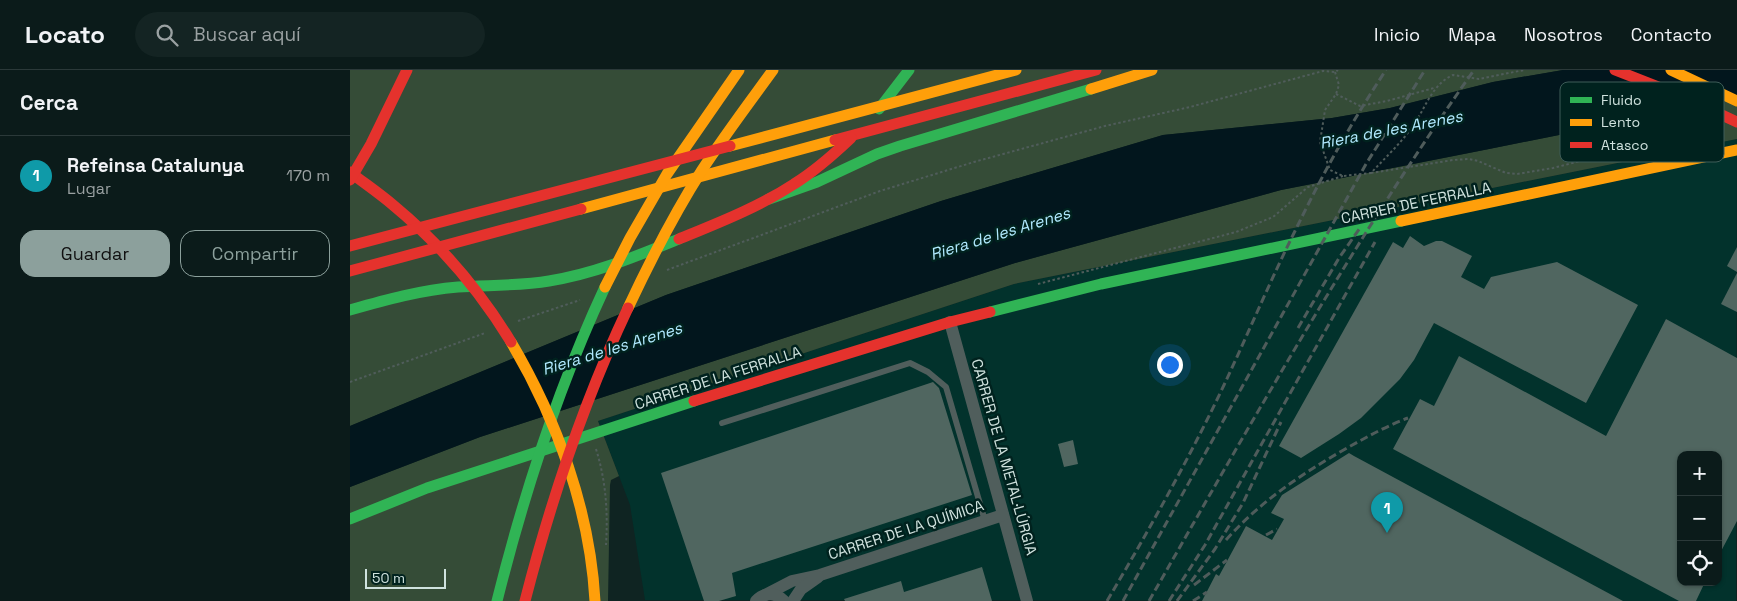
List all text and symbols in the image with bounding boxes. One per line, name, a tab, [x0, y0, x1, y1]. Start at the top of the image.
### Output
search box	[135, 12, 485, 57]
text: Locato	[25, 19, 105, 50]
icon: search	[153, 21, 181, 49]
text: Buscar aquí	[193, 22, 301, 47]
text: Inicio	[1374, 23, 1420, 46]
text: Mapa	[1448, 23, 1496, 46]
text: Nosotros	[1524, 23, 1603, 46]
text: Contacto	[1631, 23, 1712, 46]
legend	[1560, 82, 1724, 162]
text: Cerca	[20, 89, 78, 116]
text: Fluido	[1601, 91, 1642, 109]
water label: Riera de les Arenes	[1318, 105, 1465, 154]
text: Lento	[1601, 113, 1640, 131]
text: Atasco	[1601, 136, 1648, 154]
text: Refeinsa Catalunya	[67, 153, 244, 178]
text: 1	[32, 165, 40, 186]
text: 170 m	[286, 165, 330, 186]
street label: CARRER DE FERRALLA	[1339, 177, 1493, 228]
text: Lugar	[67, 178, 111, 199]
water label: Riera de les Arenes	[928, 202, 1073, 265]
button: Guardar	[20, 230, 170, 277]
button: Compartir	[180, 230, 330, 277]
water label: Riera de les Arenes	[540, 317, 685, 380]
street label: CARRER DE LA FERRALLA	[632, 341, 804, 413]
your location	[1157, 352, 1183, 378]
street label: CARRER DE LA METAL·LÚRGIA	[967, 357, 1042, 558]
map controls	[1677, 451, 1722, 586]
button: +	[1677, 451, 1722, 496]
pin: 1	[1371, 492, 1403, 533]
street label: CARRER DE LA QUÍMICA	[826, 495, 987, 564]
button: −	[1677, 496, 1722, 541]
button: locate	[1677, 541, 1722, 586]
scale bar	[365, 566, 446, 589]
text: 50 m	[372, 569, 405, 587]

